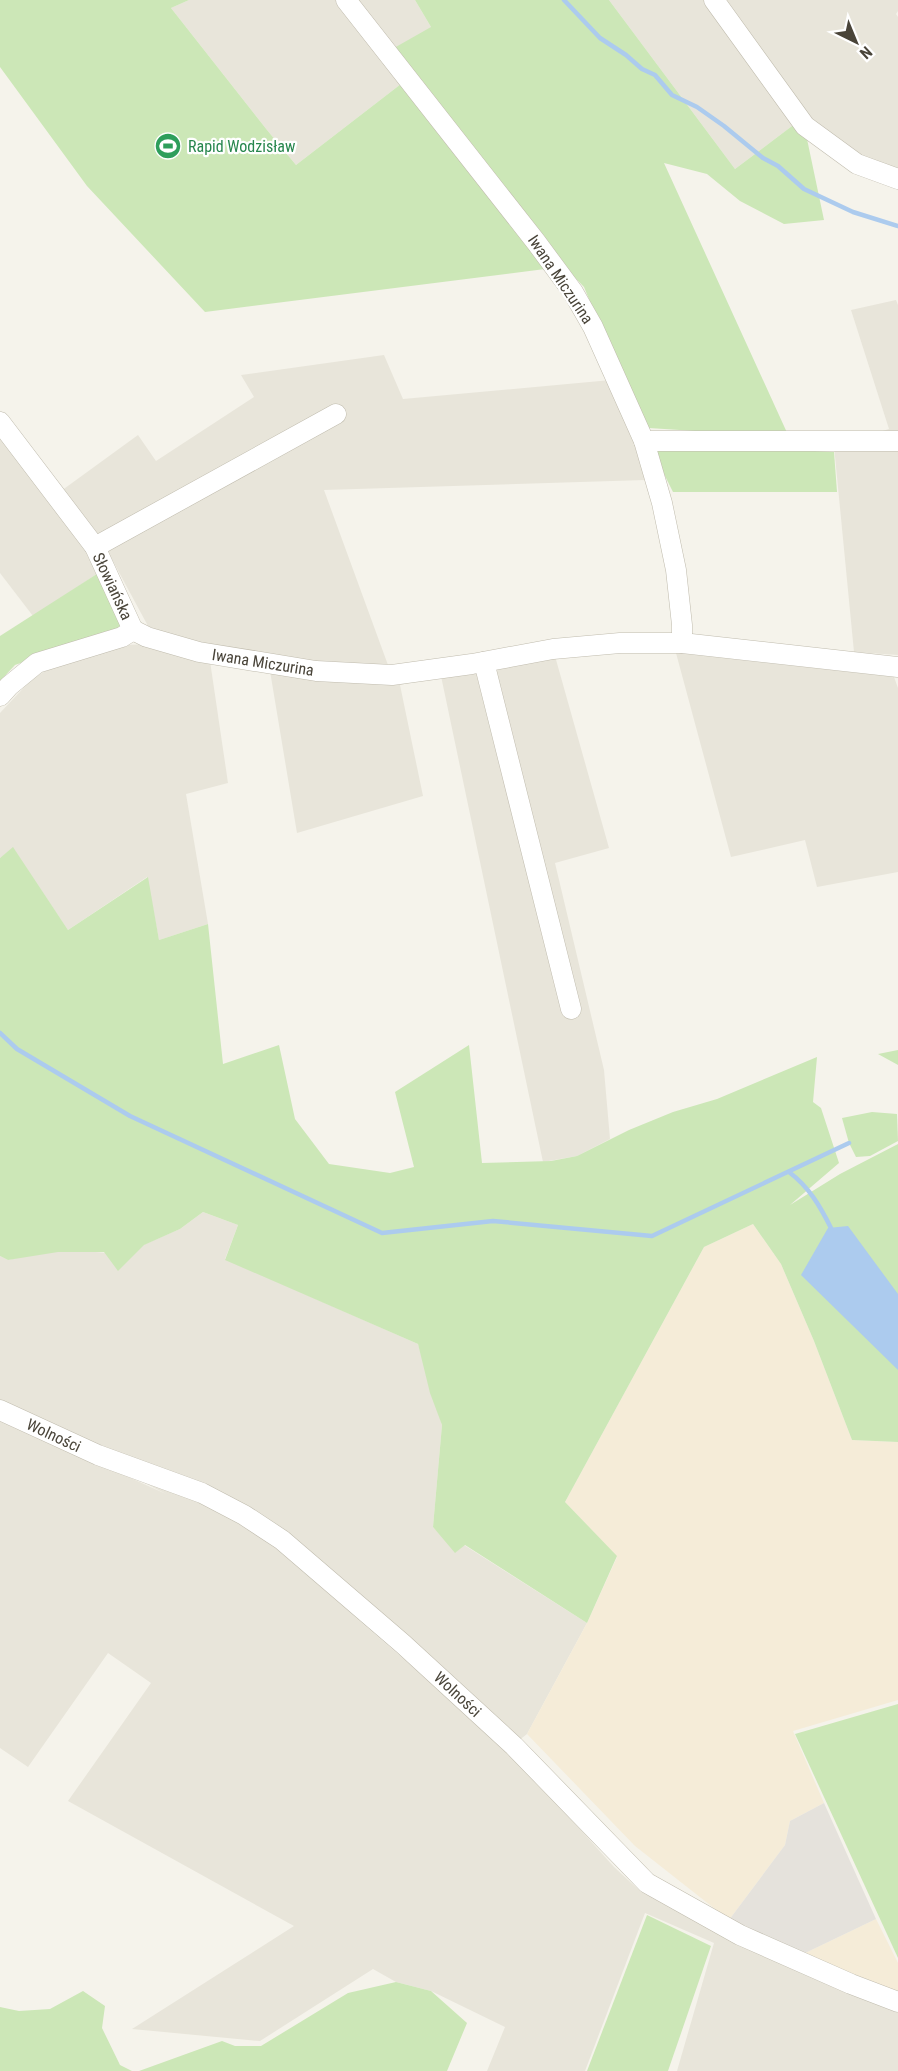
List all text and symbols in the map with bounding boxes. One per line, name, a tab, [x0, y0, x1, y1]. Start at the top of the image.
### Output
north arrow	[826, 12, 886, 72]
text: N	[856, 42, 876, 63]
sports icon: Rapid Wodzisław	[153, 131, 183, 161]
place label: Rapid Wodzisław	[188, 137, 295, 156]
street label: Iwana Miczurina	[524, 231, 597, 327]
street label: Słowiańska	[89, 550, 136, 623]
street label: Iwana Miczurina	[211, 645, 315, 680]
street label: Wolności	[24, 1415, 84, 1456]
street label: Wolności	[430, 1668, 485, 1721]

